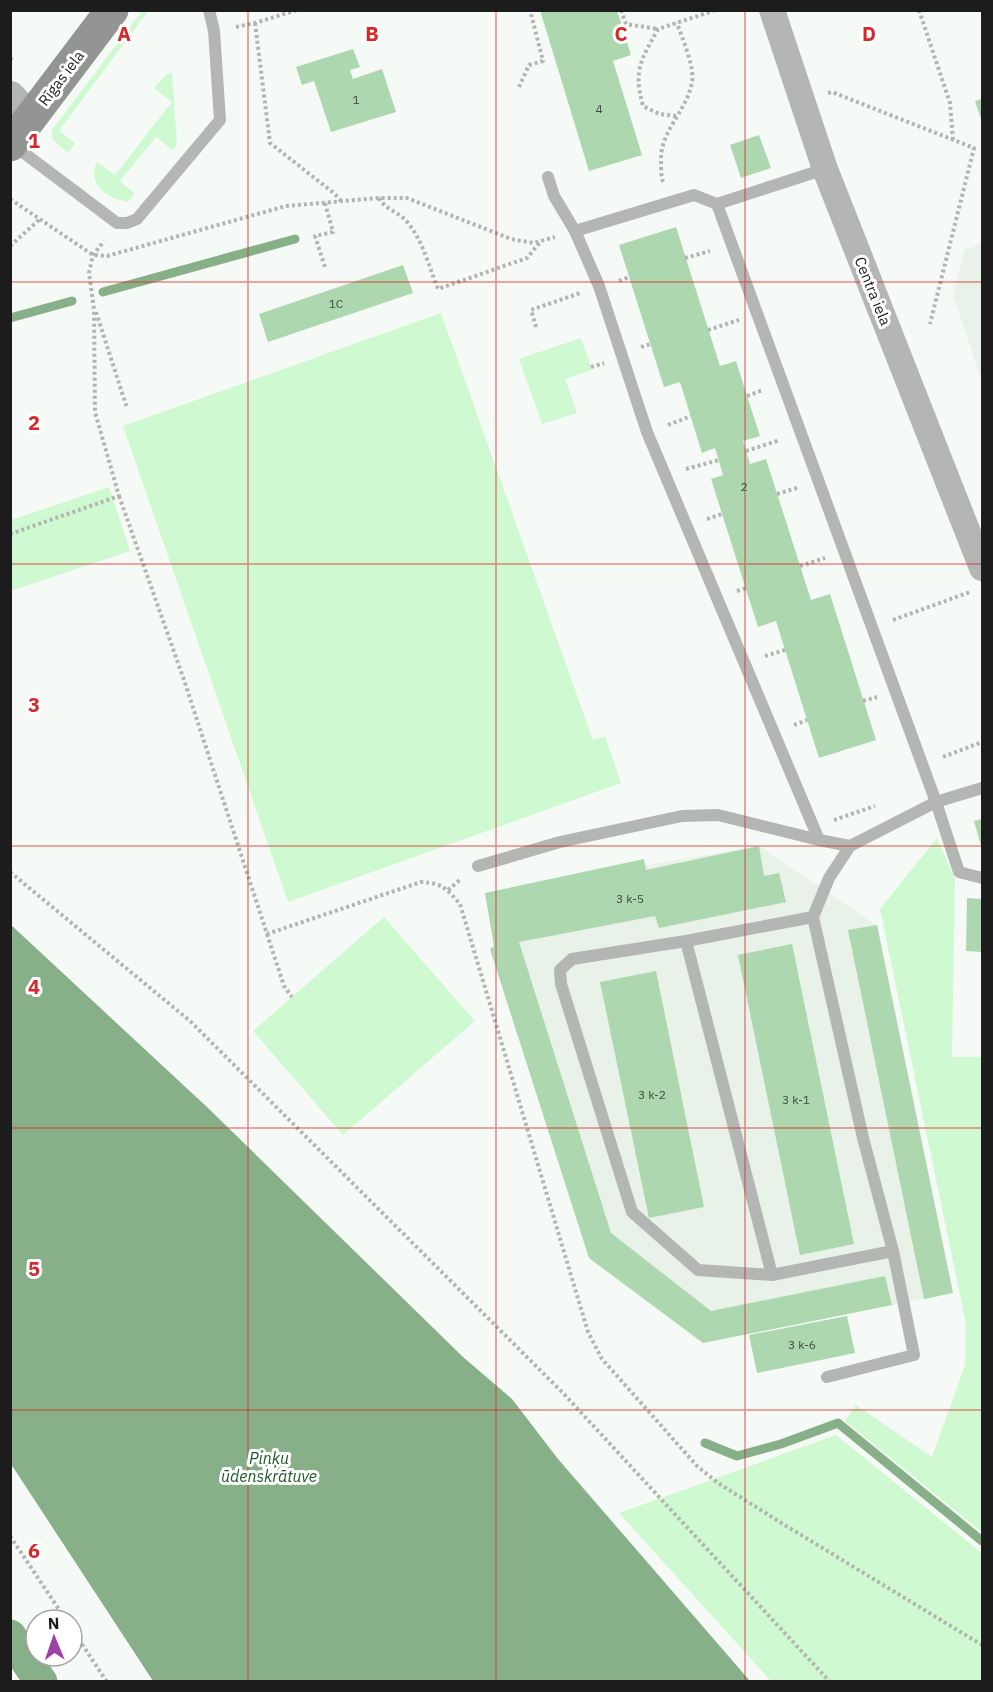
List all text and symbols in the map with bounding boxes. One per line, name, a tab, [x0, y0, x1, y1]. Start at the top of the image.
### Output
text: A	[117, 20, 131, 47]
text: B	[365, 20, 379, 47]
text: C	[614, 20, 628, 47]
text: D	[862, 20, 876, 47]
street label: Rīgas iela	[34, 47, 88, 109]
house number: 1	[352, 92, 360, 107]
house number: 4	[595, 101, 603, 116]
text: 1	[28, 127, 40, 154]
street label: Centra iela	[851, 254, 895, 328]
house number: 1C	[329, 296, 344, 311]
text: 2	[28, 409, 40, 436]
house number: 2	[740, 479, 748, 494]
text: 3	[28, 691, 40, 718]
house number: 3 k-5	[616, 891, 644, 906]
text: 4	[28, 973, 40, 1000]
house number: 3 k-2	[638, 1087, 666, 1102]
house number: 3 k-1	[782, 1092, 810, 1107]
text: 5	[28, 1255, 40, 1282]
house number: 3 k-6	[788, 1337, 816, 1352]
water label: Piņķu ūdenskrātuve	[221, 1448, 317, 1486]
text: 6	[28, 1537, 40, 1564]
north arrow	[24, 1608, 84, 1668]
text: N	[47, 1613, 60, 1633]

